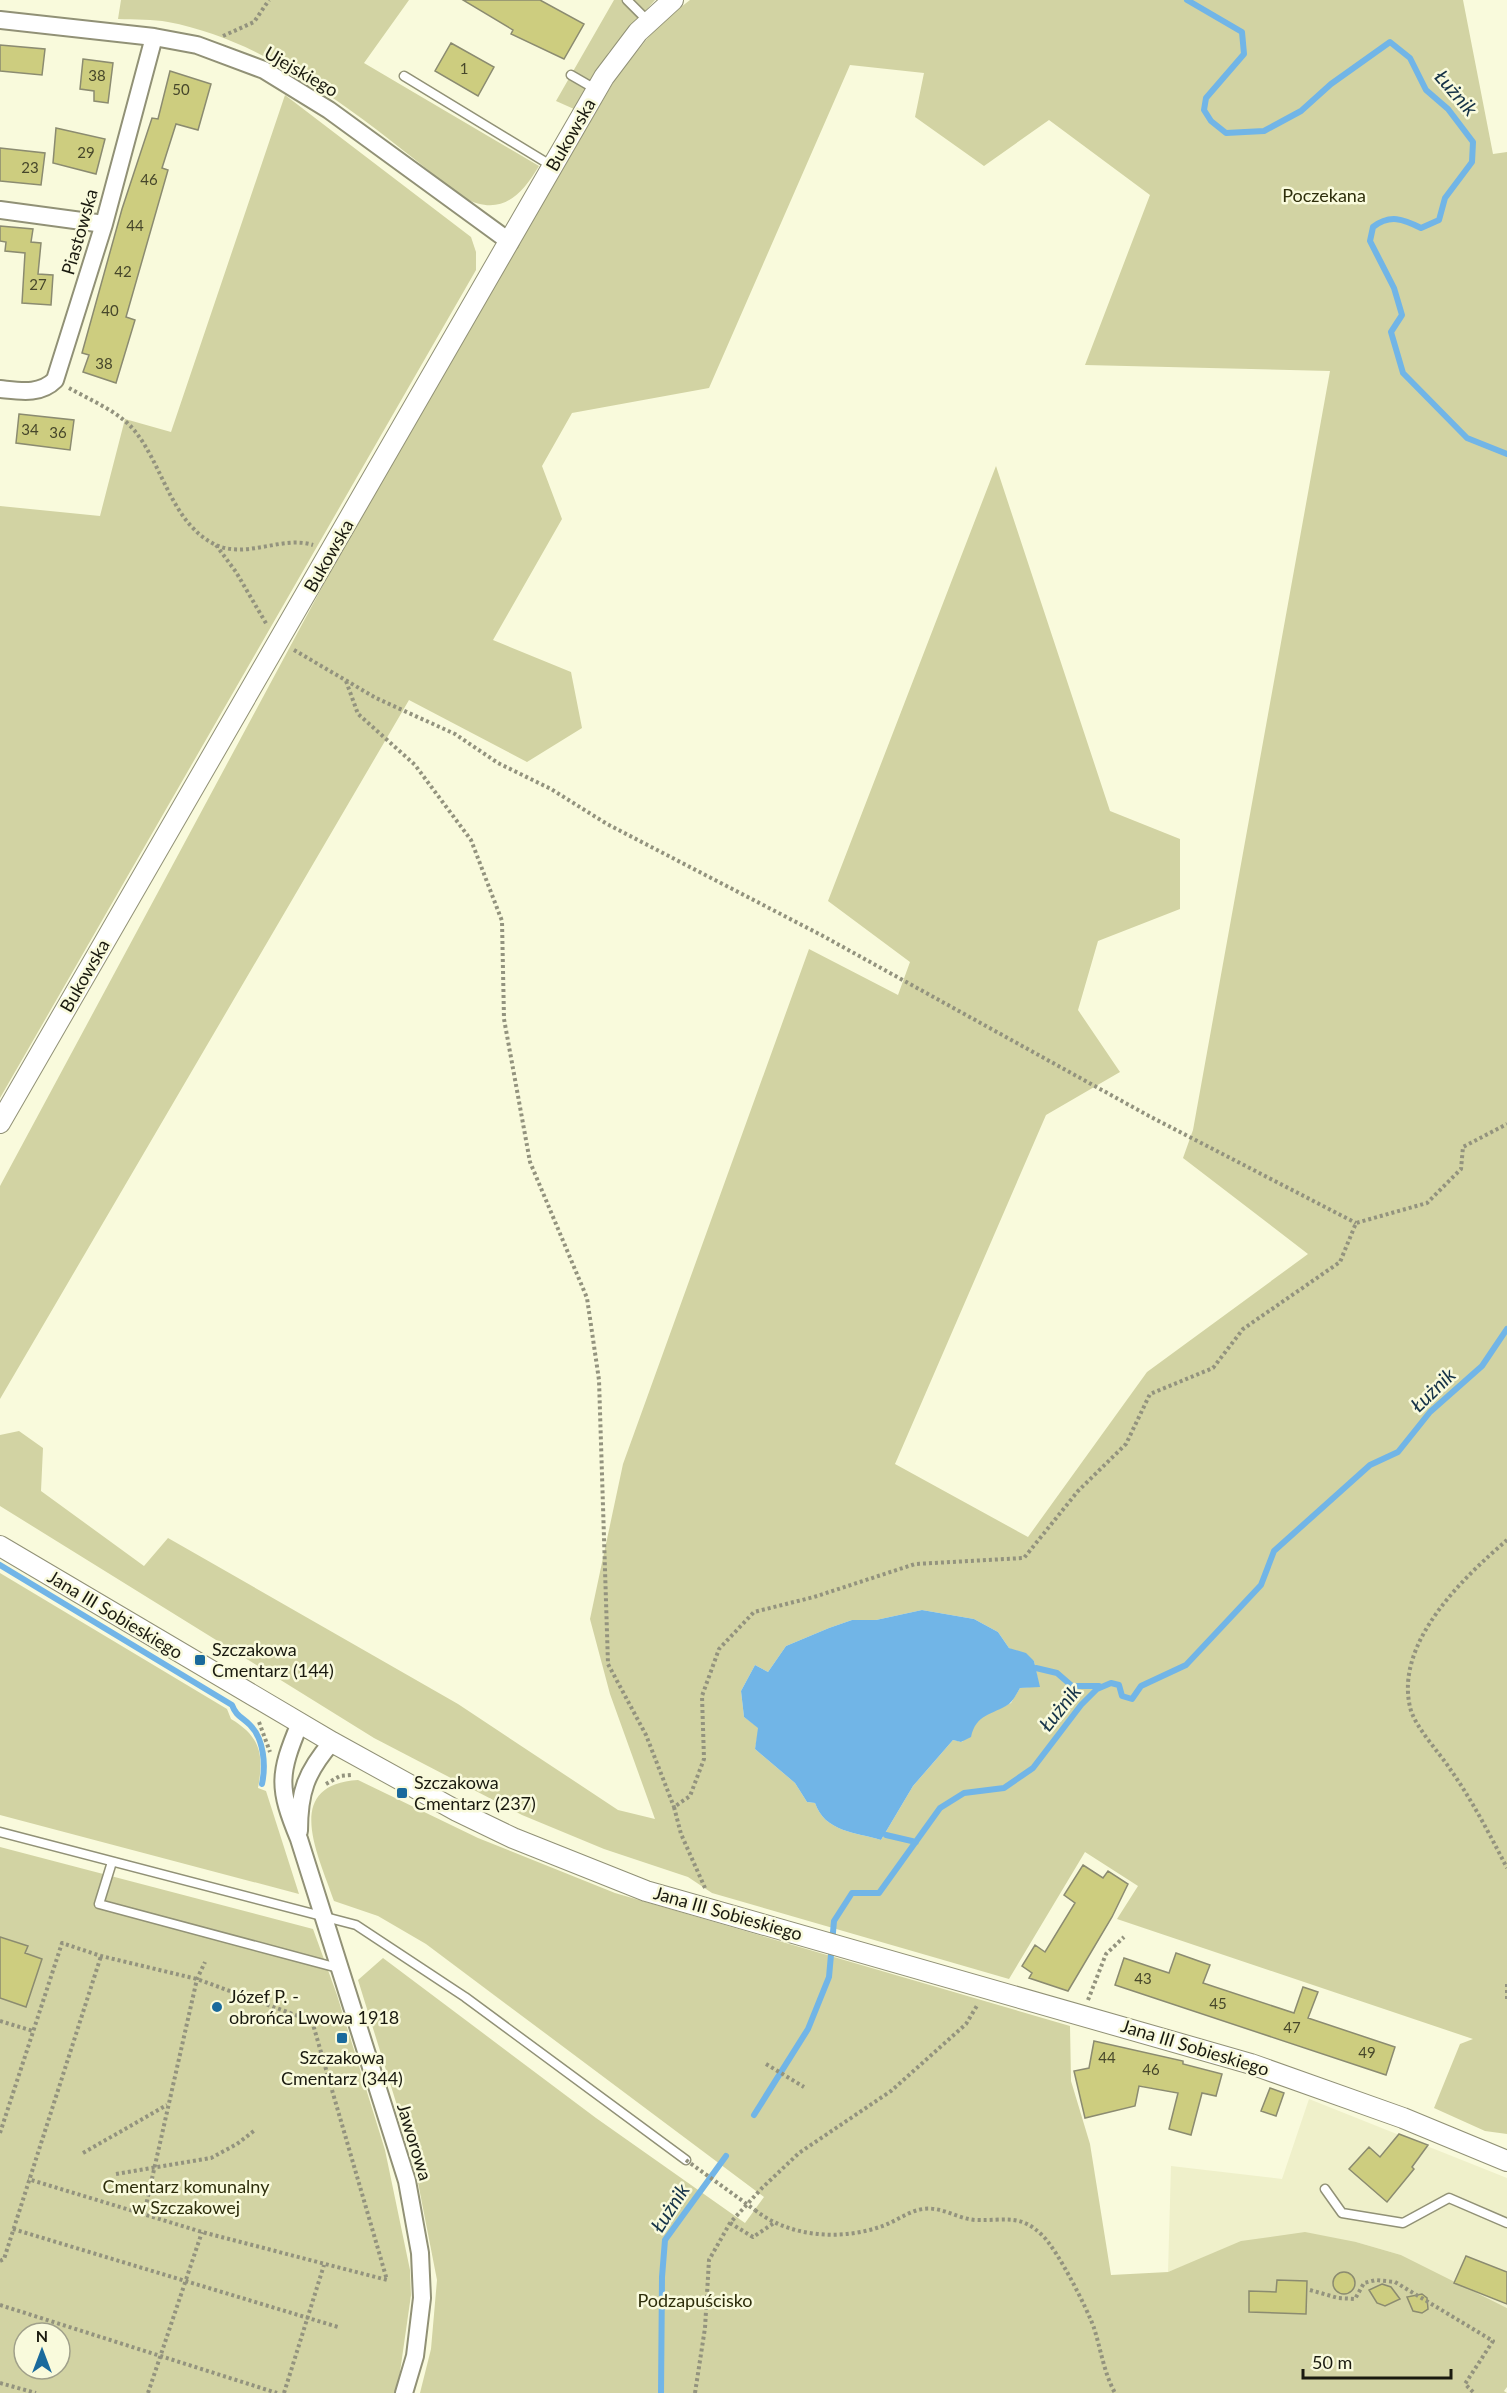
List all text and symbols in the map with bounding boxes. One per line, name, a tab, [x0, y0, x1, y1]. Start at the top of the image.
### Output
street label: Ujejskiego	[261, 41, 342, 101]
house number: 1	[460, 59, 468, 77]
water label: Łużnik	[1430, 64, 1484, 121]
house number: 38	[88, 66, 106, 84]
house number: 50	[172, 80, 190, 98]
street label: Bukowska	[541, 94, 600, 175]
house number: 29	[77, 143, 95, 161]
house number: 23	[21, 158, 39, 176]
house number: 46	[140, 170, 158, 188]
park label: Poczekana	[1282, 184, 1366, 206]
street label: Piastowska	[56, 186, 102, 277]
house number: 44	[126, 216, 144, 234]
house number: 42	[114, 262, 132, 280]
house number: 27	[29, 275, 47, 293]
house number: 40	[101, 301, 119, 319]
house number: 38	[95, 354, 113, 372]
house number: 34	[21, 420, 39, 438]
house number: 36	[49, 423, 67, 441]
street label: Bukowska	[299, 515, 358, 596]
street label: Bukowska	[55, 935, 114, 1016]
water label: Łużnik	[1405, 1362, 1460, 1416]
street label: Jana III Sobieskiego	[44, 1565, 187, 1663]
place label: Szczakowa Cmentarz (144)	[212, 1638, 334, 1681]
marker: Szczakowa Cmentarz (144)	[193, 1653, 207, 1667]
water label: Łużnik	[1033, 1679, 1086, 1736]
place label: Szczakowa Cmentarz (237)	[414, 1771, 536, 1814]
marker: Szczakowa Cmentarz (237)	[395, 1786, 409, 1800]
street label: Jana III Sobieskiego	[651, 1881, 805, 1945]
house number: 43	[1134, 1969, 1152, 1987]
place label: Józef P. - obrońca Lwowa 1918	[229, 1985, 399, 2028]
house number: 45	[1209, 1994, 1227, 2012]
marker: Józef P. - obrońca Lwowa 1918	[210, 2000, 224, 2014]
street label: Jana III Sobieskiego	[1119, 2014, 1272, 2080]
house number: 47	[1283, 2018, 1301, 2036]
marker: Szczakowa Cmentarz (344)	[335, 2031, 349, 2045]
house number: 49	[1358, 2043, 1376, 2061]
place label: Szczakowa Cmentarz (344)	[281, 2046, 403, 2089]
house number: 44	[1098, 2048, 1116, 2066]
house number: 46	[1142, 2060, 1160, 2078]
street label: Jaworowa	[393, 2100, 437, 2183]
park label: Cmentarz komunalny w Szczakowej	[103, 2175, 270, 2218]
water label: Łużnik	[645, 2178, 694, 2236]
park label: Podzapuścisko	[637, 2289, 753, 2311]
north arrow	[12, 2321, 72, 2381]
text: N	[36, 2326, 48, 2345]
scale bar	[1303, 2342, 1452, 2380]
text: 50 m	[1312, 2351, 1352, 2373]

